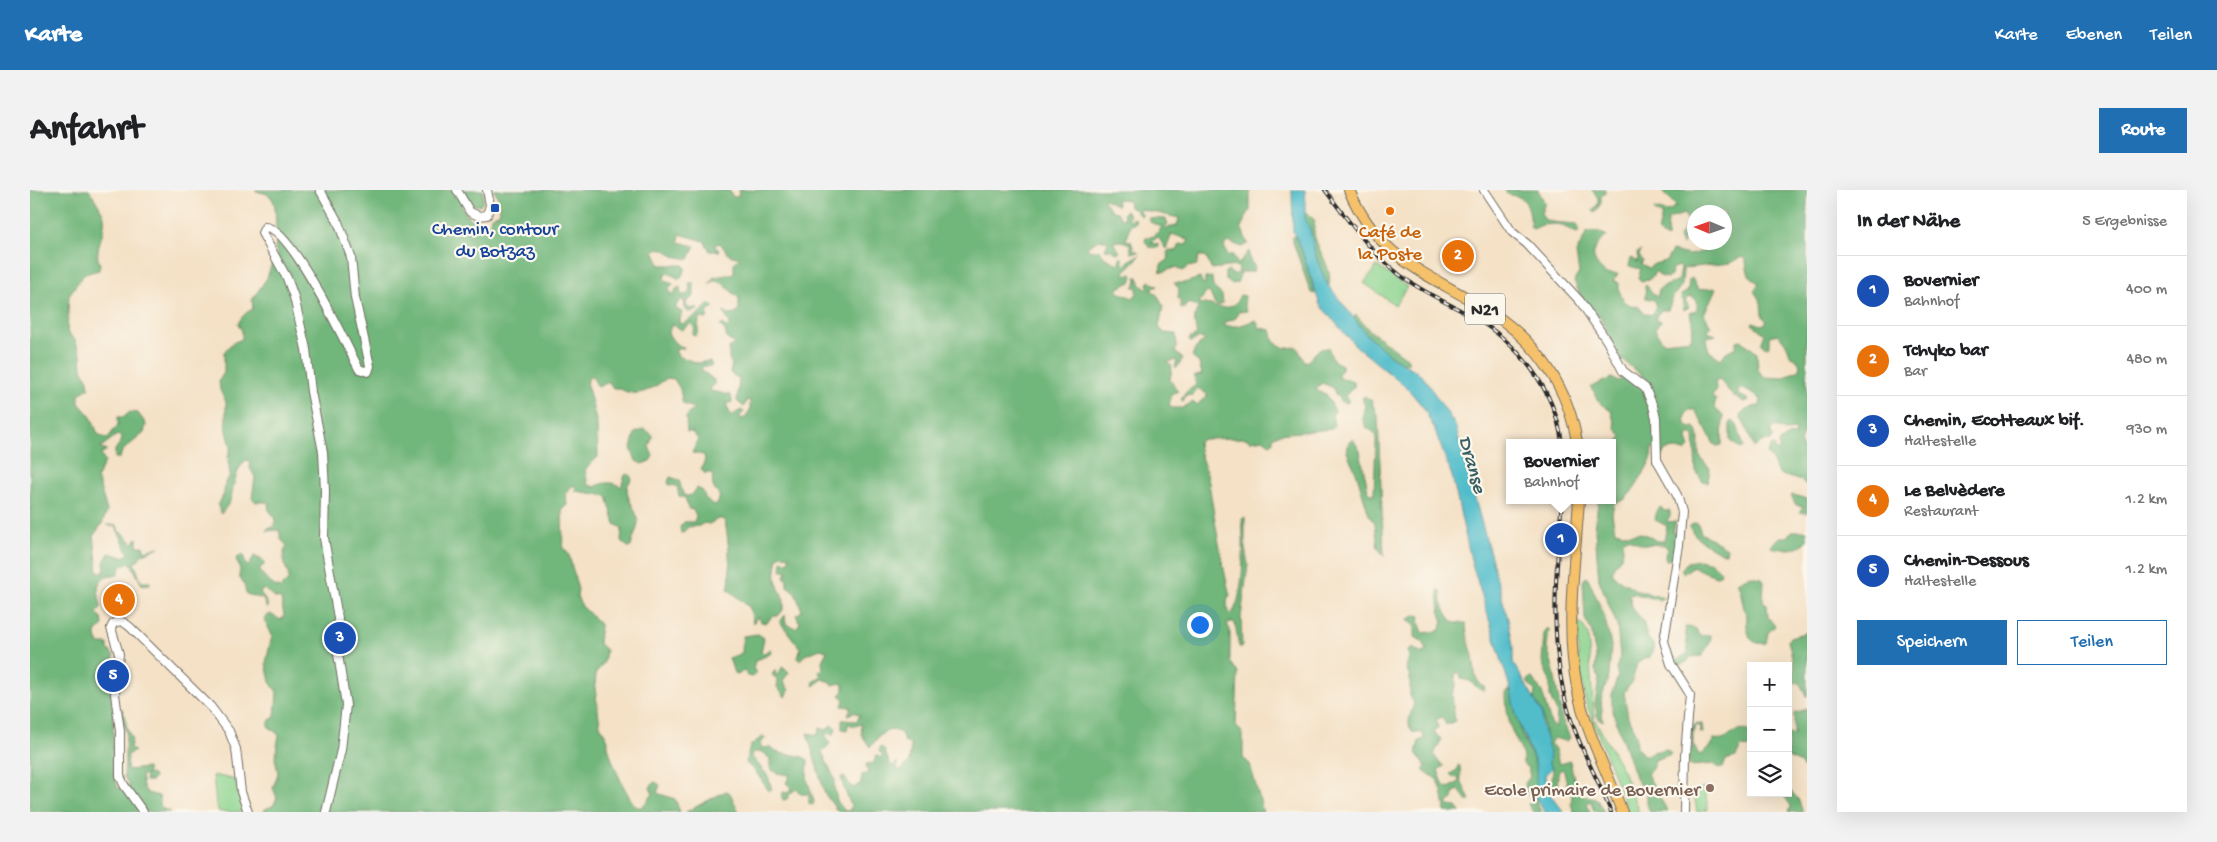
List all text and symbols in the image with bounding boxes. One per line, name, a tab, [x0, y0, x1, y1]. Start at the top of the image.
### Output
text: Karte	[25, 21, 82, 50]
text: Karte	[1995, 25, 2038, 46]
text: Ebenen	[2066, 25, 2122, 46]
text: Teilen	[2150, 25, 2192, 46]
button: Route	[2099, 108, 2187, 153]
text: Anfahrt	[30, 110, 143, 151]
marker: Chemin, contour du Botzaz	[489, 202, 501, 214]
marker: Café de la Poste	[1384, 205, 1396, 217]
north arrow	[1687, 205, 1732, 250]
text: In der Nähe	[1857, 210, 1960, 235]
text: 5 Ergebnisse	[2082, 213, 2167, 232]
place label: Chemin, contour du Botzaz	[432, 219, 560, 264]
place label: Café de la Poste	[1358, 222, 1422, 267]
pin: 2	[1442, 237, 1474, 275]
text: Bovernier	[1904, 270, 1978, 293]
text: 1	[1870, 281, 1876, 300]
text: 400 m	[2126, 281, 2167, 300]
text: Bahnhof	[1904, 293, 1959, 312]
road number: N21	[1465, 294, 1505, 324]
text: Tchyko bar	[1904, 340, 1987, 363]
text: 2	[1869, 351, 1877, 370]
text: 480 m	[2126, 351, 2167, 370]
text: Bar	[1904, 363, 1927, 382]
text: Chemin, Ecotteaux bif.	[1904, 410, 2085, 433]
text: 3	[1869, 421, 1877, 440]
text: 930 m	[2126, 421, 2167, 440]
text: Haltestelle	[1904, 433, 1976, 452]
water label: Dranse	[1452, 434, 1490, 497]
popup	[1506, 439, 1616, 504]
text: Bovernier	[1524, 451, 1598, 474]
text: Bahnhof	[1524, 474, 1579, 493]
text: Le Belvèdere	[1904, 480, 2005, 503]
text: 4	[1869, 491, 1877, 510]
text: 1.2 km	[2125, 491, 2167, 510]
text: Restaurant	[1904, 503, 1978, 522]
pin: 1	[1545, 520, 1577, 558]
text: Chemin-Dessous	[1904, 550, 2029, 573]
text: 5	[1869, 561, 1877, 580]
text: 1.2 km	[2125, 561, 2167, 580]
text: Haltestelle	[1904, 573, 1976, 592]
pin: 4	[103, 581, 135, 619]
your location	[1187, 612, 1213, 638]
pin: 3	[324, 619, 356, 657]
button: Speichern	[1857, 620, 2007, 665]
button: Teilen	[2017, 620, 2167, 665]
pin: 5	[97, 657, 129, 695]
map controls	[1747, 662, 1792, 797]
button: +	[1747, 662, 1792, 707]
button: −	[1747, 707, 1792, 752]
button: layers	[1747, 752, 1792, 797]
place label: Ecole primaire de Bovernier	[1484, 780, 1702, 803]
marker: Ecole primaire de Bovernier	[1704, 782, 1716, 794]

